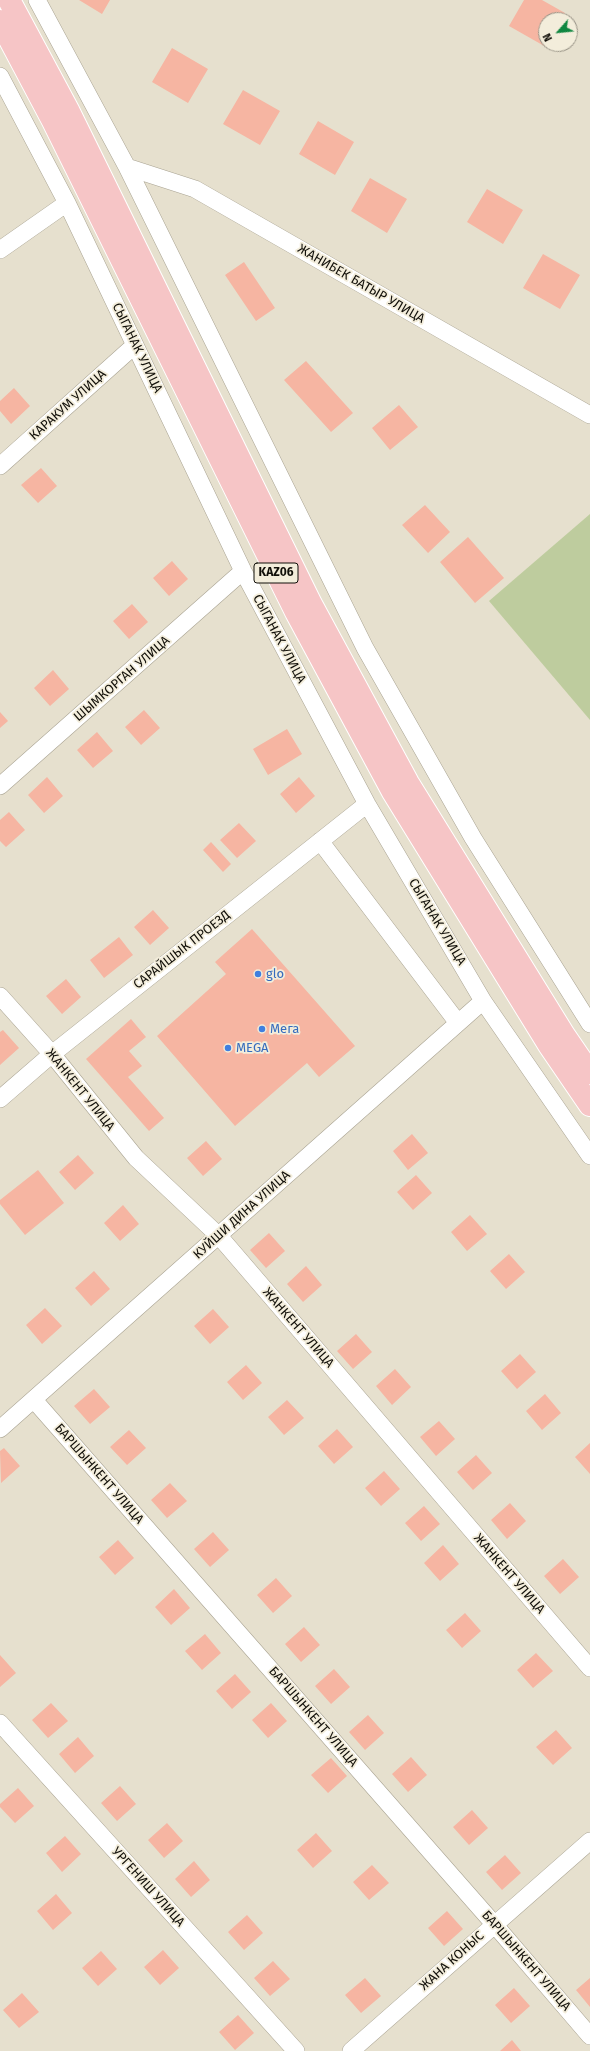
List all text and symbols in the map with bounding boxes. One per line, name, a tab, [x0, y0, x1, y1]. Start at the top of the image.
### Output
north arrow	[538, 12, 578, 52]
text: N	[540, 31, 555, 43]
street label: ЖАНИБЕК БАТЫР УЛИЦА	[295, 241, 427, 327]
street label: СЫГАНАК УЛИЦА	[108, 300, 166, 396]
street label: КАРАКУМ УЛИЦА	[26, 367, 110, 443]
road number: KАZ06	[254, 563, 298, 583]
street label: СЫГАНАК УЛИЦА	[249, 592, 309, 686]
street label: ШЫМКОРГАН УЛИЦА	[71, 633, 173, 725]
street label: СЫГАНАК УЛИЦА	[405, 876, 469, 968]
street label: САРАЙШЫК ПРОЕЗД	[131, 907, 233, 993]
place label: glo	[266, 966, 284, 982]
marker: glo	[253, 969, 263, 979]
place label: Мега	[270, 1021, 299, 1037]
marker: Мега	[257, 1024, 267, 1034]
place label: MEGA	[236, 1040, 269, 1056]
marker: MEGA	[223, 1043, 233, 1053]
street label: ЖАНКЕНТ УЛИЦА	[42, 1046, 118, 1134]
street label: КУЙШИ ДИНА УЛИЦА	[190, 1167, 294, 1263]
street label: ЖАНКЕНТ УЛИЦА	[259, 1285, 337, 1371]
street label: БАРШЫНКЕНТ УЛИЦА	[51, 1421, 147, 1527]
street label: ЖАНКЕНТ УЛИЦА	[470, 1531, 548, 1617]
street label: БАРШЫНКЕНТ УЛИЦА	[265, 1664, 361, 1770]
street label: УРГЕНИШ УЛИЦА	[108, 1844, 188, 1930]
street label: БАРШЫНКЕНТ УЛИЦА	[478, 1908, 574, 2014]
street label: ЖАНА КОНЫС	[417, 1928, 487, 1994]

